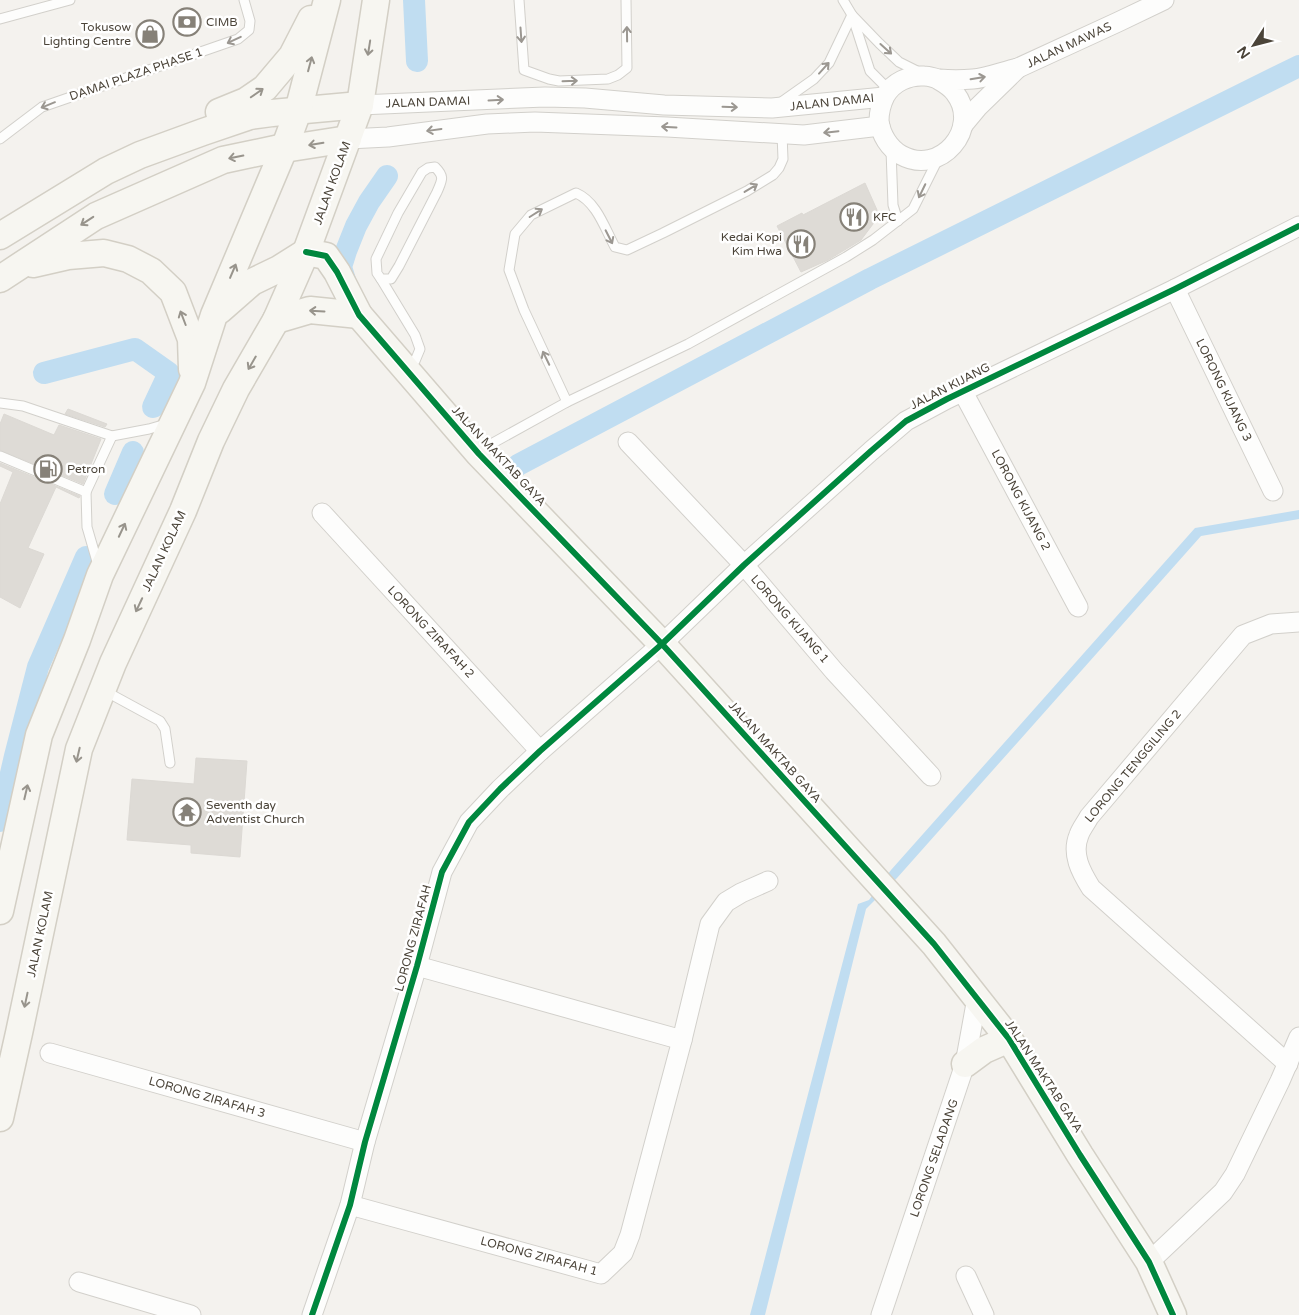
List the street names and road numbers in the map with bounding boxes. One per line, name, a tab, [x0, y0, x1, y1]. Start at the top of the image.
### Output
street label: JALAN MAWAS	[1024, 19, 1114, 71]
street label: DAMAI PLAZA PHASE 1	[67, 45, 205, 103]
street label: JALAN DAMAI	[789, 91, 875, 113]
street label: JALAN DAMAI	[385, 94, 471, 110]
street label: JALAN KOLAM	[310, 139, 354, 227]
street label: LORONG KIJANG 3	[1193, 337, 1255, 443]
street label: JALAN KIJANG	[908, 360, 992, 412]
street label: JALAN MAKTAB GAYA	[449, 403, 549, 509]
street label: LORONG KIJANG 2	[988, 447, 1054, 553]
street label: JALAN KOLAM	[139, 508, 189, 594]
street label: LORONG KIJANG 1	[748, 572, 832, 666]
street label: LORONG ZIRAFAH 2	[385, 583, 477, 681]
street label: JALAN MAKTAB GAYA	[726, 698, 824, 806]
street label: LORONG TENGGILING 2	[1082, 707, 1184, 825]
street label: LORONG ZIRAFAH	[392, 883, 434, 993]
street label: JALAN KOLAM	[24, 890, 56, 978]
street label: JALAN MAKTAB GAYA	[1002, 1017, 1086, 1135]
street label: LORONG ZIRAFAH 3	[147, 1074, 267, 1120]
street label: LORONG SELADANG	[907, 1097, 961, 1219]
street label: LORONG ZIRAFAH 1	[479, 1234, 599, 1278]

